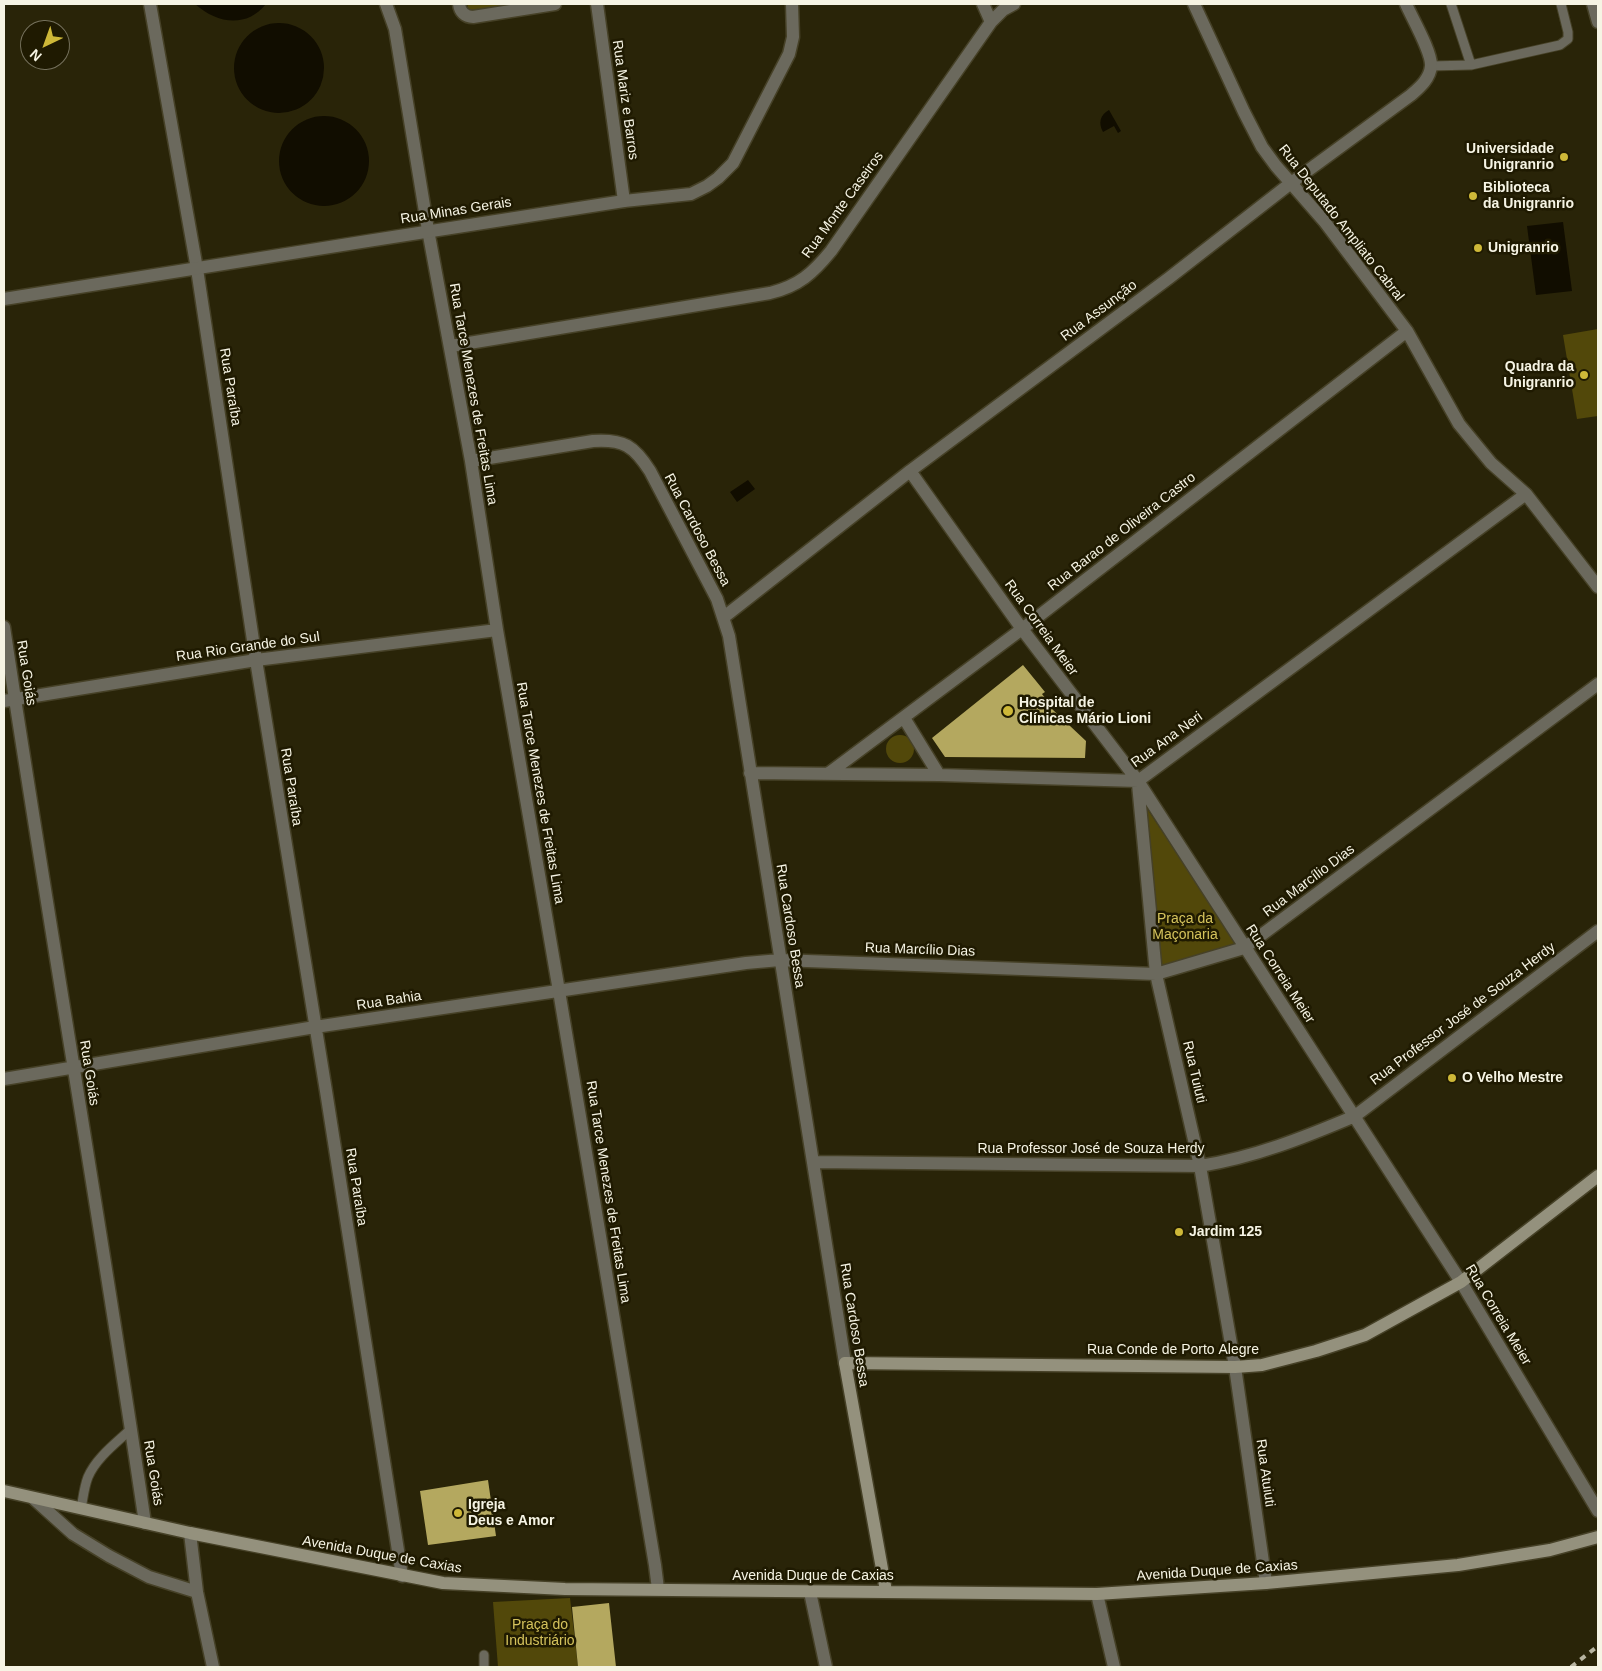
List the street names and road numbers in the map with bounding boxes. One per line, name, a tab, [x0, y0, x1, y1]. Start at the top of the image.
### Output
street label: Rua Mariz e Barros	[608, 39, 642, 161]
street label: Rua Deputado Ampliato Cabral	[1275, 141, 1407, 305]
street label: Rua Monte Caseiros	[799, 148, 887, 262]
street label: Rua Minas Gerais	[399, 194, 513, 228]
street label: Rua Assunção	[1058, 277, 1140, 345]
street label: Rua Tarce Menezes de Freitas Lima	[445, 282, 501, 506]
street label: Rua Paraíba	[216, 347, 244, 427]
street label: Rua Barao de Oliveira Castro	[1045, 469, 1199, 595]
street label: Rua Cardoso Bessa	[660, 471, 734, 589]
street label: Rua Correia Meier	[1001, 577, 1081, 679]
street label: Rua Rio Grande do Sul	[175, 629, 321, 665]
street label: Rua Goiás	[13, 639, 39, 707]
street label: Rua Tarce Menezes de Freitas Lima	[512, 681, 568, 905]
street label: Rua Ana Neri	[1128, 709, 1206, 771]
street label: Rua Paraíba	[277, 747, 305, 827]
street label: Rua Marcílio Dias	[1260, 841, 1358, 921]
street label: Rua Cardoso Bessa	[772, 863, 808, 989]
street label: Rua Correia Meier	[1242, 921, 1318, 1027]
street label: Rua Professor José de Souza Herdy	[1367, 939, 1559, 1089]
street label: Rua Marcílio Dias	[865, 940, 975, 960]
street label: Rua Bahia	[355, 988, 423, 1014]
street label: Rua Goiás	[76, 1039, 102, 1107]
street label: Rua Tuiuti	[1179, 1039, 1209, 1105]
street label: Rua Tarce Menezes de Freitas Lima	[582, 1080, 634, 1304]
street label: Rua Professor José de Souza Herdy	[977, 1141, 1205, 1157]
street label: Rua Paraíba	[342, 1147, 370, 1227]
street label: Rua Cardoso Bessa	[836, 1262, 872, 1388]
street label: Rua Correia Meier	[1461, 1262, 1535, 1368]
street label: Rua Conde de Porto Alegre	[1087, 1342, 1259, 1358]
street label: Rua Atuiuti	[1252, 1438, 1278, 1508]
street label: Rua Goiás	[140, 1439, 166, 1507]
street label: Avenida Duque de Caxias	[301, 1533, 463, 1577]
street label: Avenida Duque de Caxias	[1136, 1557, 1298, 1585]
street label: Avenida Duque de Caxias	[732, 1568, 894, 1584]

